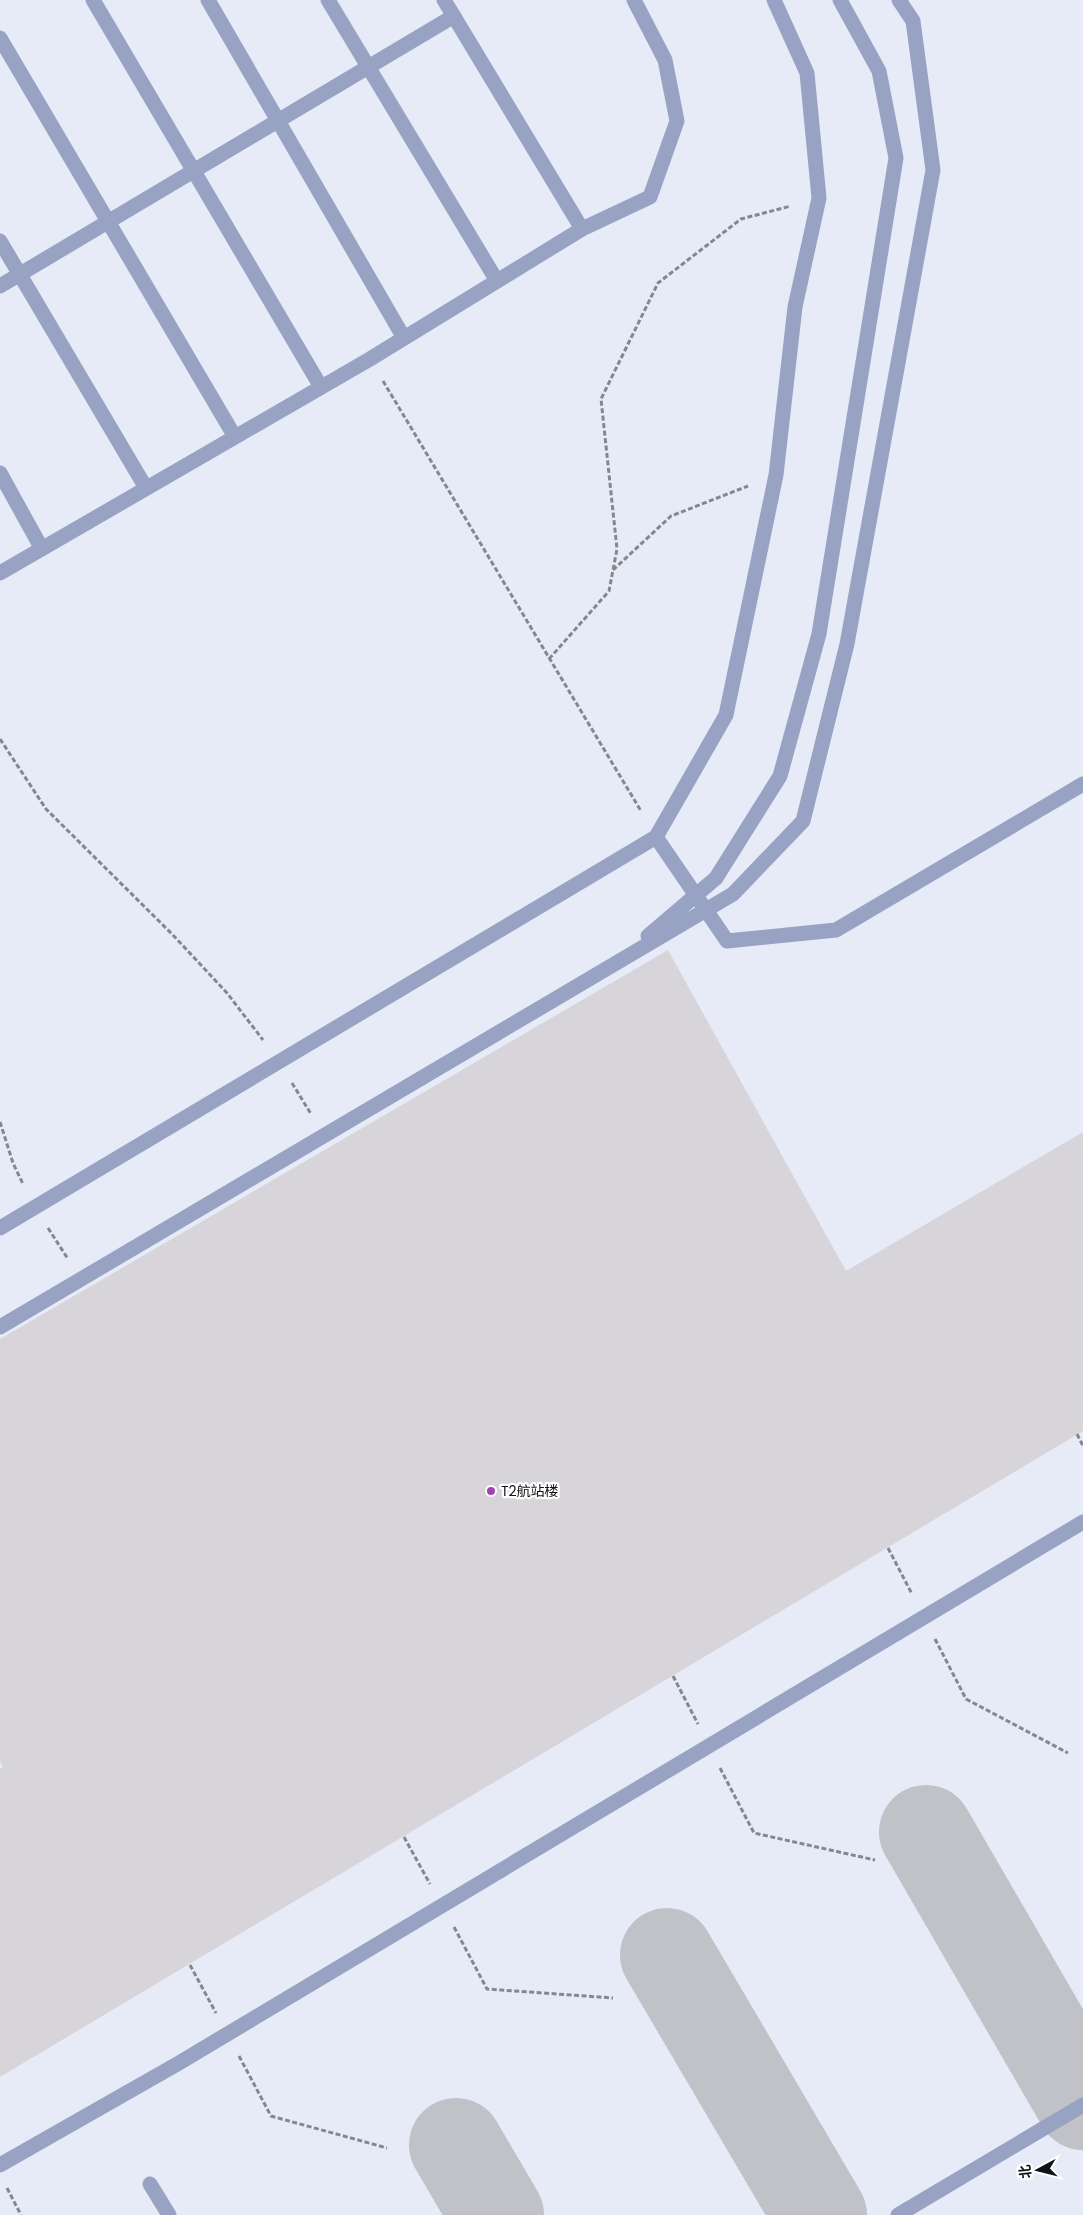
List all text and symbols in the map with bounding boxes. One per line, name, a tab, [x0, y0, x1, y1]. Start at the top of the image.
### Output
place label: T2航站楼	[501, 1481, 559, 1501]
marker: T2航站楼	[485, 1485, 497, 1497]
north arrow	[1013, 2145, 1063, 2195]
text: 北	[1014, 2163, 1036, 2180]

